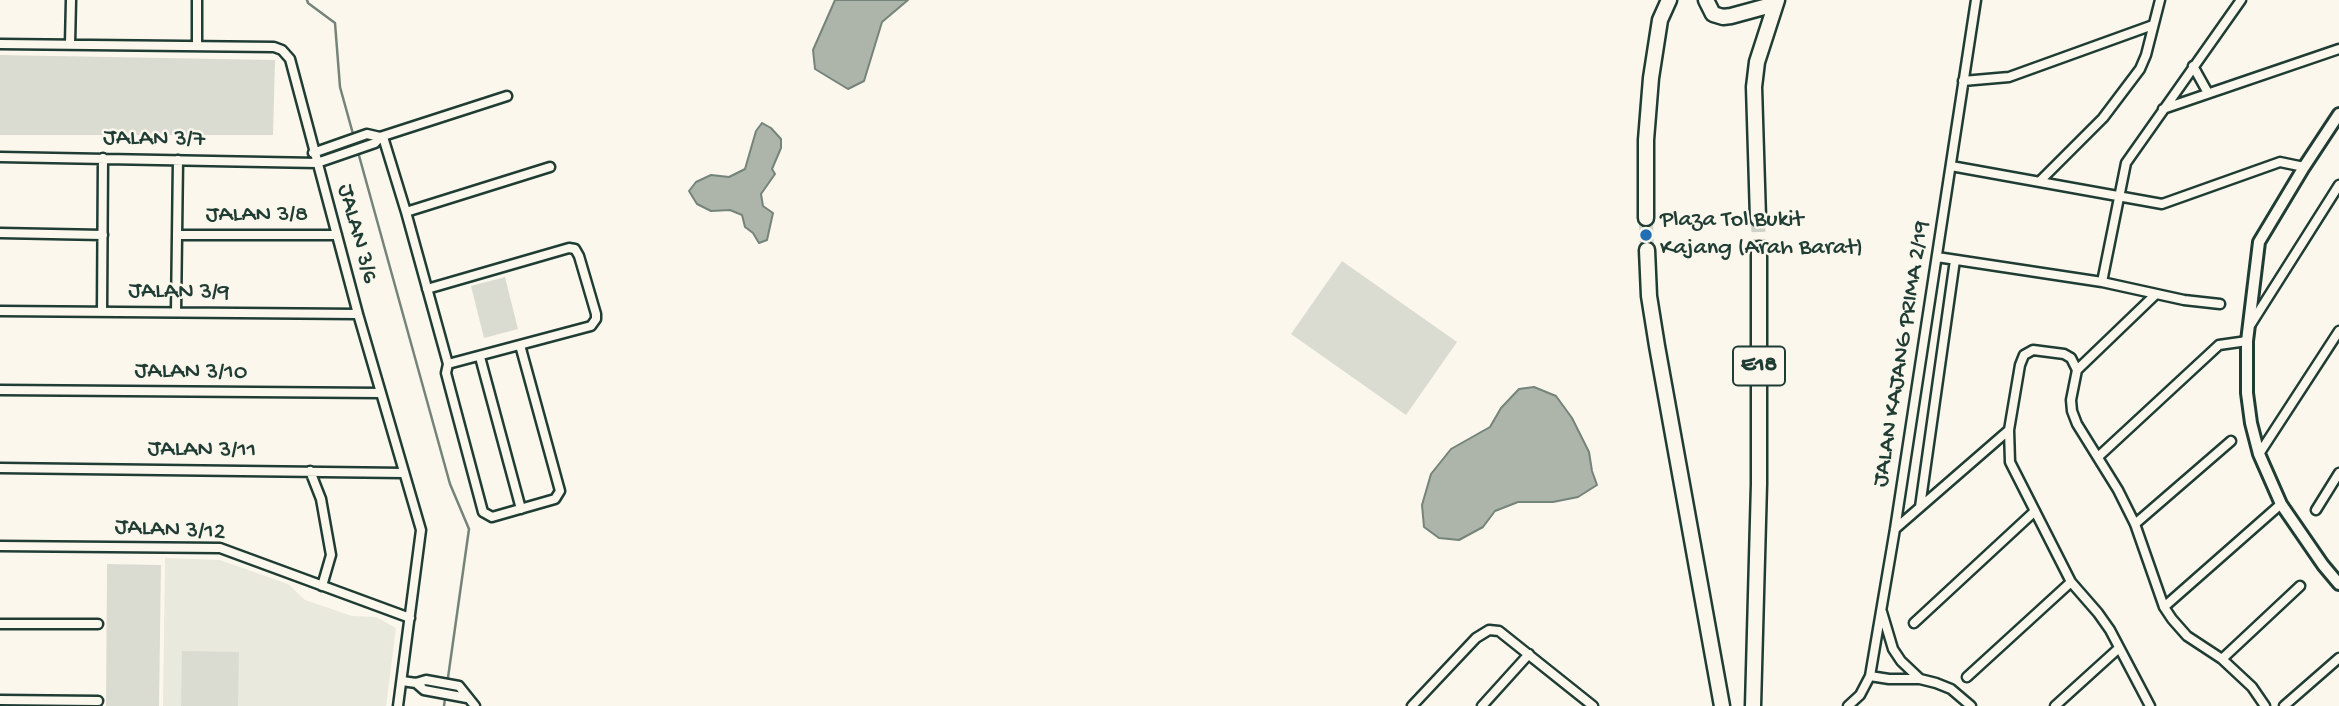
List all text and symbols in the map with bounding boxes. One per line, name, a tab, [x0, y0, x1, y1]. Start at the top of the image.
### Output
street label: JALAN 3/7	[103, 125, 205, 155]
street label: JALAN 3/6	[329, 181, 383, 287]
street label: JALAN 3/8	[206, 202, 308, 230]
place label: Plaza Tol Bukit Kajang (Arah Barat)	[1660, 207, 1863, 263]
street label: JALAN KAJANG PRIMA 2/19	[1868, 219, 1938, 489]
marker: Plaza Tol Bukit Kajang (Arah Barat)	[1638, 227, 1654, 243]
street label: JALAN 3/9	[128, 278, 230, 308]
road number: E18	[1733, 346, 1785, 386]
street label: JALAN 3/10	[134, 358, 248, 388]
street label: JALAN 3/11	[147, 436, 257, 466]
street label: JALAN 3/12	[114, 514, 226, 548]

